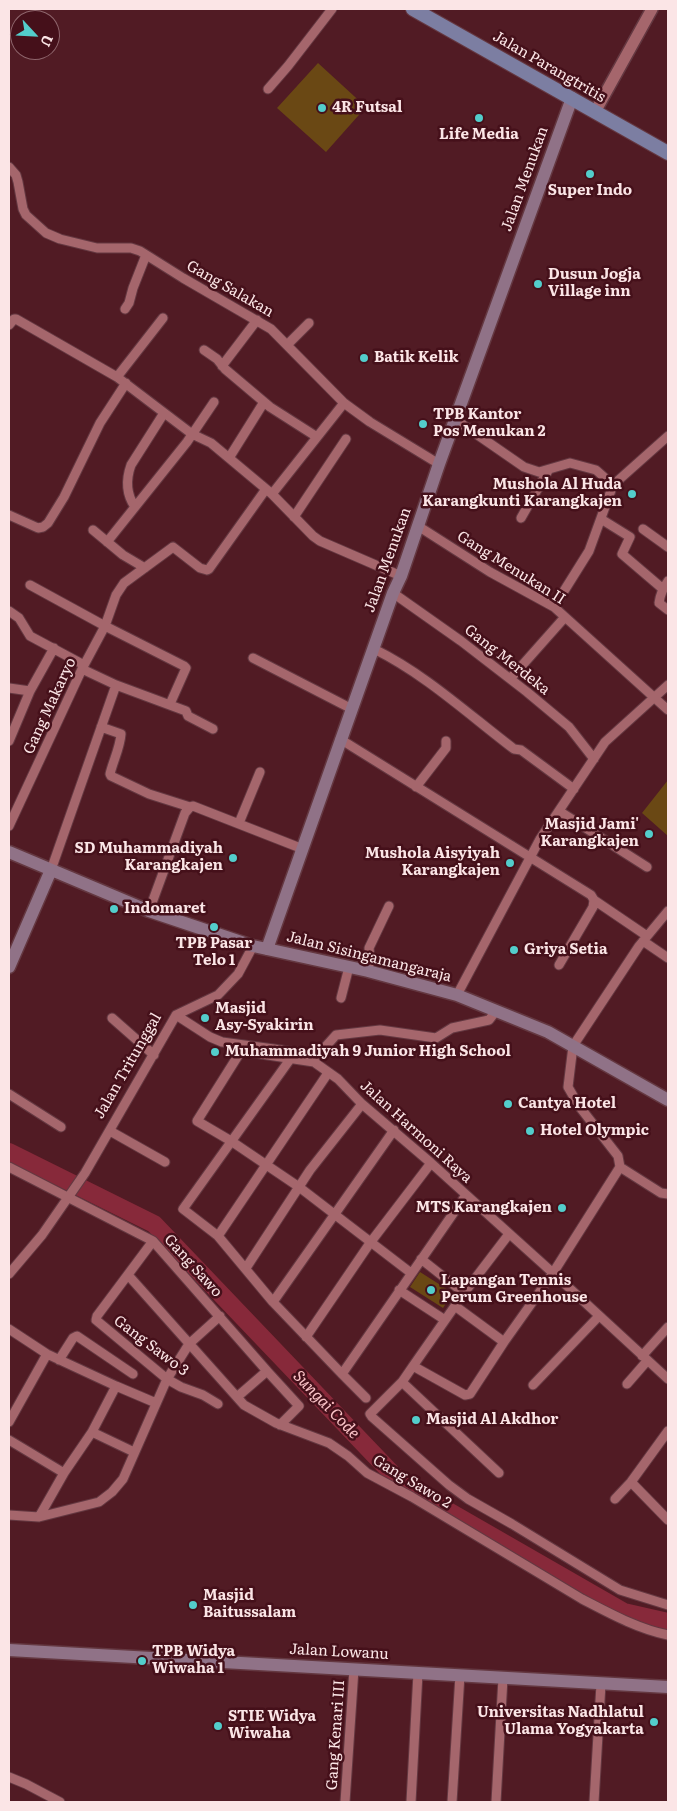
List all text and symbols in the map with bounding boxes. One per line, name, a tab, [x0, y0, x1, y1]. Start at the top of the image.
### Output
north arrow	[10, 10, 60, 60]
street label: Jalan Parangtritis	[489, 27, 609, 107]
text: U	[36, 32, 59, 50]
place label: 4R Futsal	[332, 99, 402, 117]
marker: 4R Futsal	[316, 102, 328, 114]
marker: Life Media	[473, 112, 485, 124]
street label: Jalan Menukan	[498, 124, 552, 234]
place label: Life Media	[439, 126, 519, 144]
marker: Super Indo	[584, 168, 596, 180]
place label: Super Indo	[548, 182, 632, 200]
street label: Gang Salakan	[183, 257, 277, 321]
place label: Dusun Jogja Village inn	[548, 266, 641, 301]
marker: Dusun Jogja Village inn	[532, 278, 544, 290]
place label: Batik Kelik	[374, 349, 459, 367]
marker: Batik Kelik	[358, 352, 370, 364]
place label: TPB Kantor Pos Menukan 2	[433, 406, 546, 441]
marker: TPB Kantor Pos Menukan 2	[417, 418, 429, 430]
place label: Mushola Al Huda Karangkunti Karangkajen	[422, 476, 622, 511]
marker: Mushola Al Huda Karangkunti Karangkajen	[626, 488, 638, 500]
street label: Jalan Menukan	[361, 505, 415, 615]
street label: Gang Menukan II	[454, 527, 568, 609]
street label: Gang Merdeka	[461, 621, 553, 699]
street label: Gang Makaryo	[20, 655, 80, 757]
place label: Masjid Jami' Karangkajen	[540, 816, 639, 851]
marker: Masjid Jami' Karangkajen	[643, 828, 655, 840]
place label: SD Muhammadiyah Karangkajen	[75, 840, 223, 875]
place label: Mushola Aisyiyah Karangkajen	[365, 845, 500, 880]
marker: SD Muhammadiyah Karangkajen	[227, 852, 239, 864]
marker: Mushola Aisyiyah Karangkajen	[504, 857, 516, 869]
place label: Indomaret	[124, 900, 206, 918]
marker: Indomaret	[108, 903, 120, 915]
marker: TPB Pasar Telo 1	[208, 921, 220, 933]
street label: Jalan Sisingamangaraja	[285, 928, 453, 986]
place label: TPB Pasar Telo 1	[176, 935, 252, 970]
place label: Griya Setia	[524, 941, 608, 959]
marker: Griya Setia	[508, 944, 520, 956]
place label: Masjid Asy-Syakirin	[215, 1000, 314, 1035]
street label: Jalan Tritunggal	[90, 1010, 166, 1122]
marker: Masjid Asy-Syakirin	[199, 1012, 211, 1024]
place label: Muhammadiyah 9 Junior High School	[225, 1043, 511, 1061]
marker: Muhammadiyah 9 Junior High School	[209, 1046, 221, 1058]
street label: Jalan Harmoni Raya	[356, 1077, 476, 1187]
place label: Cantya Hotel	[518, 1095, 616, 1113]
marker: Cantya Hotel	[502, 1098, 514, 1110]
place label: Hotel Olympic	[540, 1122, 649, 1140]
marker: Hotel Olympic	[524, 1125, 536, 1137]
place label: MTS Karangkajen	[416, 1199, 552, 1217]
marker: MTS Karangkajen	[556, 1202, 568, 1214]
street label: Gang Sawo	[160, 1231, 226, 1301]
place label: Lapangan Tennis Perum Greenhouse	[441, 1272, 588, 1307]
marker: Lapangan Tennis Perum Greenhouse	[425, 1284, 437, 1296]
street label: Gang Sawo 3	[110, 1312, 192, 1380]
water label: Sungai Code	[289, 1367, 363, 1443]
place label: Masjid Al Akdhor	[426, 1411, 559, 1429]
marker: Masjid Al Akdhor	[410, 1414, 422, 1426]
street label: Gang Sawo 2	[369, 1451, 455, 1513]
place label: Masjid Baitussalam	[203, 1587, 296, 1622]
marker: Masjid Baitussalam	[187, 1599, 199, 1611]
street label: Jalan Lowanu	[289, 1640, 389, 1664]
place label: TPB Widya Wiwaha 1	[152, 1643, 235, 1678]
marker: TPB Widya Wiwaha 1	[136, 1655, 148, 1667]
street label: Gang Kenari III	[323, 1679, 349, 1791]
place label: Universitas Nadhlatul Ulama Yogyakarta	[477, 1704, 644, 1739]
place label: STIE Widya Wiwaha	[228, 1708, 316, 1743]
marker: Universitas Nadhlatul Ulama Yogyakarta	[648, 1716, 660, 1728]
marker: STIE Widya Wiwaha	[212, 1720, 224, 1732]

